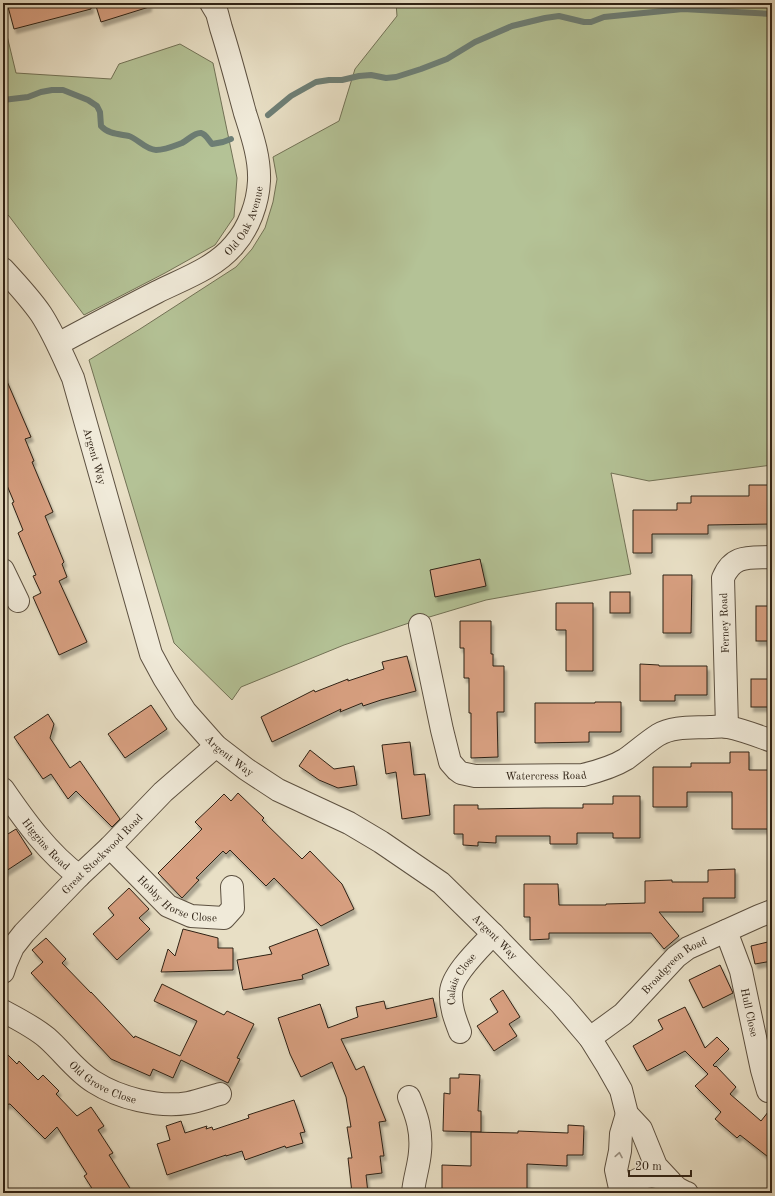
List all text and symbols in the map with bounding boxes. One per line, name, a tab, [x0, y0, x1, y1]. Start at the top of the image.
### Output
street label: Old Oak Avenue	[223, 186, 266, 259]
street label: Argent Way	[80, 427, 107, 487]
street label: Ferney Road	[719, 592, 732, 653]
street label: Argent Way	[202, 734, 255, 779]
street label: Watercress Road	[505, 770, 588, 783]
street label: Great Stockwood Road	[61, 812, 146, 897]
street label: Higgins Road	[19, 817, 71, 873]
street label: Hobby Horse Close	[135, 874, 217, 925]
street label: Argent Way	[469, 913, 519, 962]
street label: Broadgreen Road	[640, 936, 709, 997]
street label: Calais Close	[447, 952, 479, 1006]
street label: Hull Close	[738, 987, 759, 1038]
street label: Old Grove Close	[66, 1060, 137, 1106]
one-way arrow	[614, 1152, 623, 1158]
scale bar	[629, 1152, 691, 1178]
text: 20 m	[635, 1161, 662, 1173]

